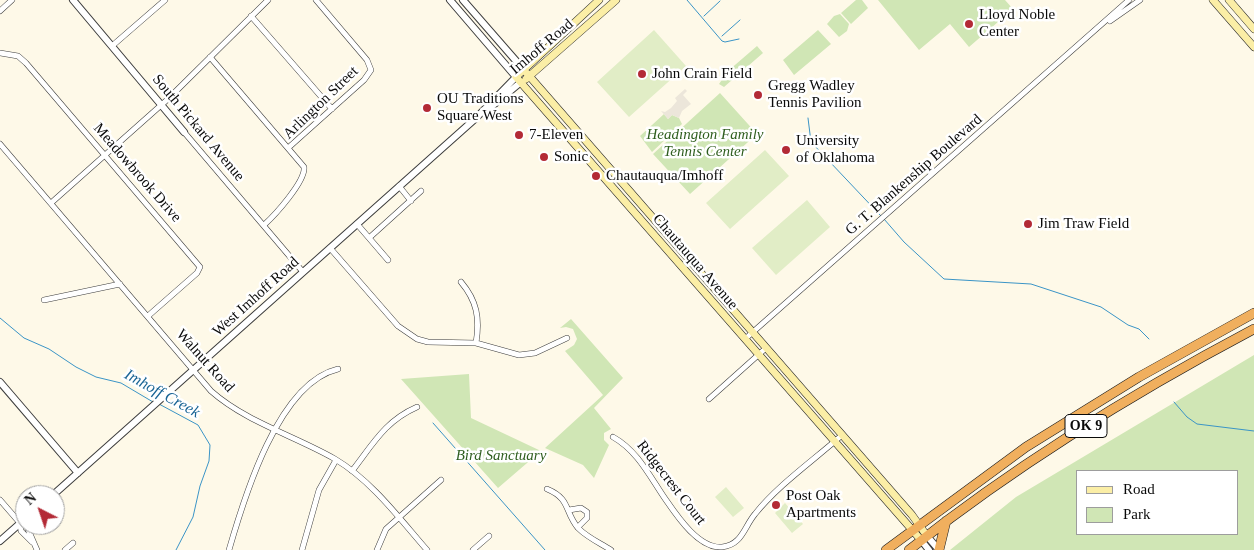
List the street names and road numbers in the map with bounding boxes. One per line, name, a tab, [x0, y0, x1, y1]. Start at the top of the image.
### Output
street label: Imhoff Road	[507, 15, 577, 79]
street label: Arlington Street	[280, 63, 362, 143]
street label: South Pickard Avenue	[148, 71, 248, 185]
street label: G. T. Blankenship Boulevard	[842, 111, 986, 239]
street label: Meadowbrook Drive	[89, 120, 185, 226]
street label: Chautauqua Avenue	[649, 210, 741, 314]
street label: West Imhoff Road	[209, 253, 303, 341]
street label: Walnut Road	[172, 326, 238, 396]
road number: OK 9	[1065, 414, 1107, 438]
street label: Ridgecrest Court	[632, 437, 710, 529]

